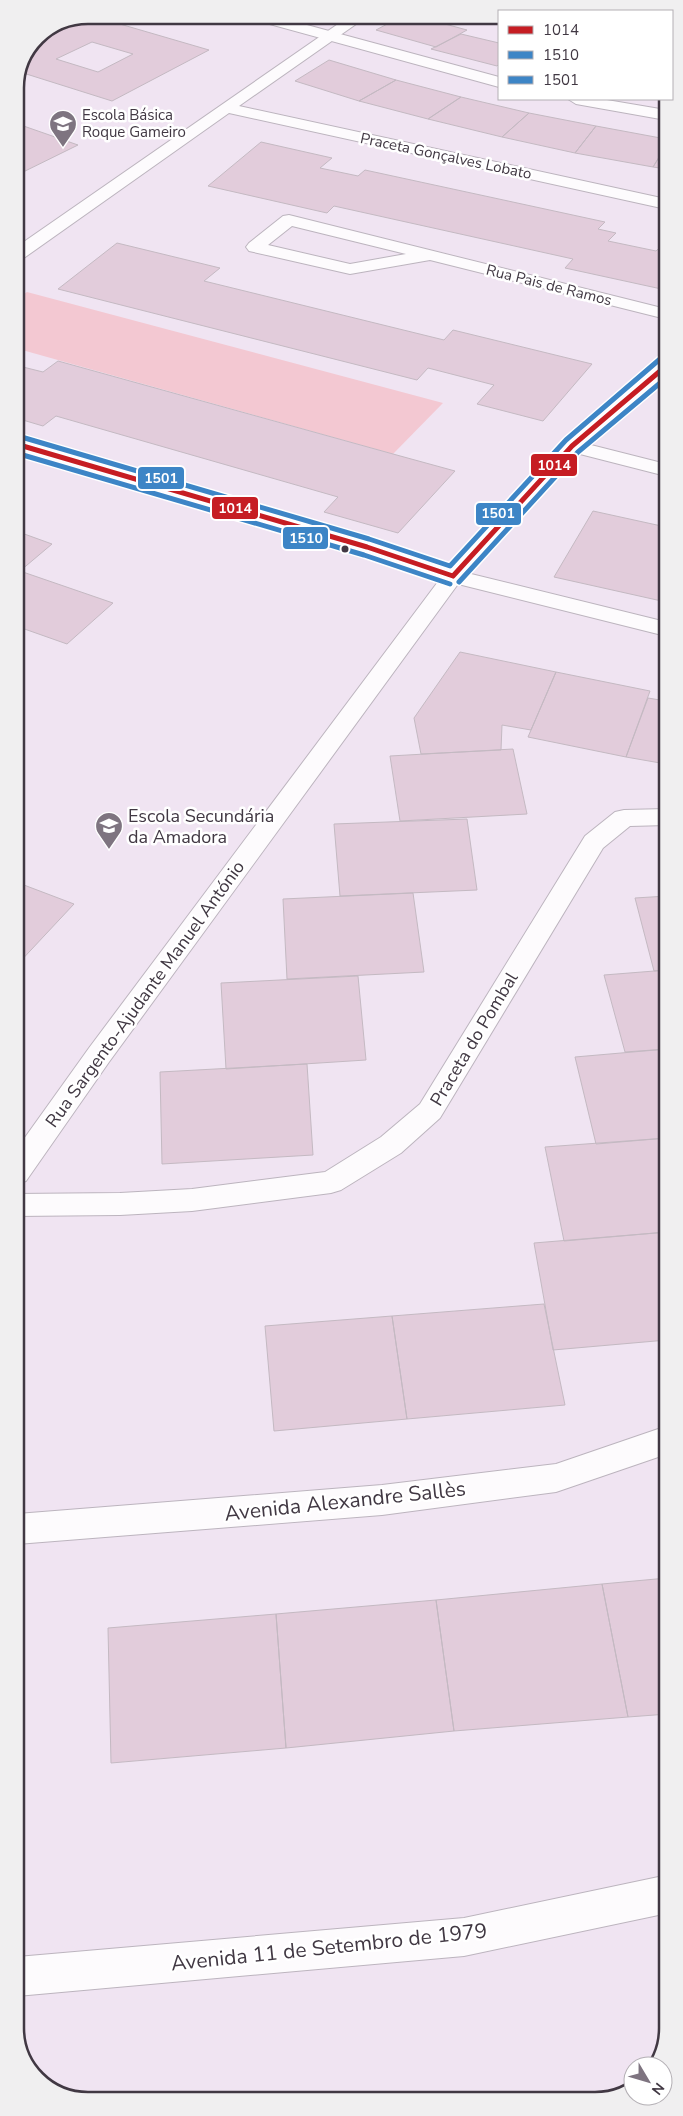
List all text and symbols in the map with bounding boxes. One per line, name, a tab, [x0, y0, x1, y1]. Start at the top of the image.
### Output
legend	[498, 10, 673, 100]
text: 1014	[543, 20, 579, 40]
text: 1510	[543, 45, 579, 65]
text: 1501	[543, 70, 579, 90]
place label: Escola Básica Roque Gameiro	[82, 105, 186, 142]
school or university icon: Escola Básica Roque Gameiro	[48, 109, 78, 148]
street label: Praceta Gonçalves Lobato	[359, 128, 533, 184]
street label: Rua Pais de Ramos	[484, 260, 614, 310]
line badge: 1014	[530, 453, 578, 477]
text: 1014	[537, 456, 571, 475]
line badge: 1501	[137, 466, 185, 490]
text: 1501	[144, 469, 178, 488]
line badge: 1014	[211, 496, 259, 520]
text: 1014	[218, 499, 252, 518]
line badge: 1501	[475, 502, 522, 526]
text: 1501	[481, 504, 515, 523]
line badge: 1510	[282, 526, 329, 550]
text: 1510	[289, 529, 323, 548]
unlabelled marker	[340, 544, 350, 554]
place label: Escola Secundária da Amadora	[128, 804, 274, 849]
school or university icon: Escola Secundária da Amadora	[94, 811, 124, 850]
street label: Rua Sargento-Ajudante Manuel António	[40, 856, 250, 1132]
street label: Praceta do Pombal	[425, 967, 524, 1110]
street label: Avenida Alexandre Sallès	[223, 1474, 467, 1528]
street label: Avenida 11 de Setembro de 1979	[169, 1916, 489, 1978]
north arrow	[623, 2056, 673, 2106]
text: N	[647, 2079, 669, 2099]

